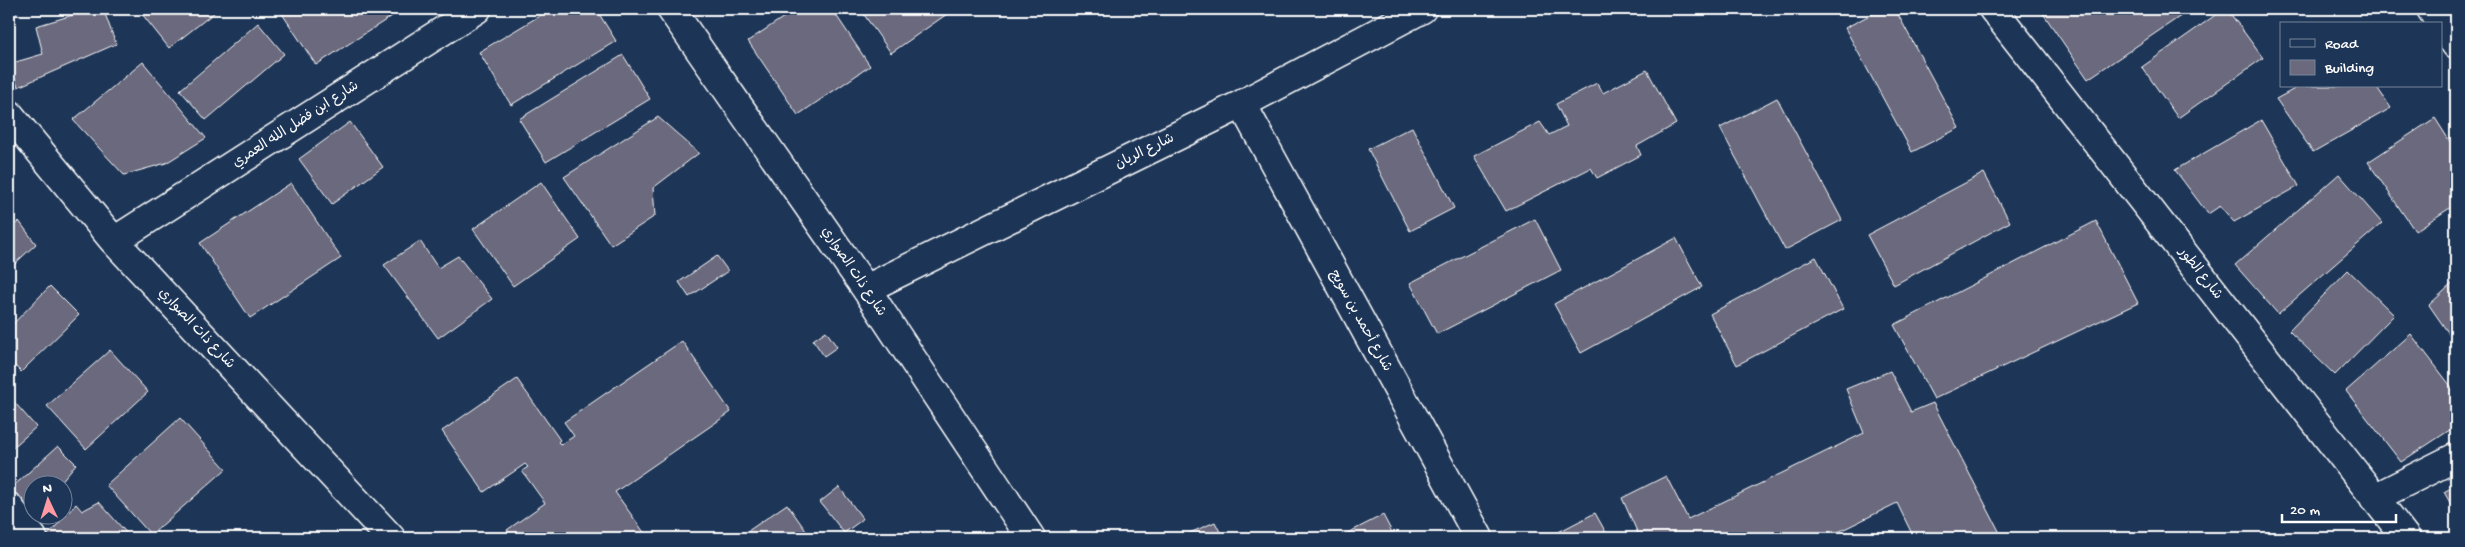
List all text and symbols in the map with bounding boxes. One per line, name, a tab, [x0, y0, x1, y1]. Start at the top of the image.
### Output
legend	[2280, 22, 2442, 88]
text: Road	[2325, 36, 2359, 54]
text: Building	[2324, 60, 2374, 78]
street label: شارع ابن فضل الله العمري	[230, 78, 362, 172]
street label: شارع الريان	[1113, 130, 1177, 174]
street label: شارع ذات الصواري	[817, 224, 889, 320]
street label: شارع الطور	[2174, 244, 2226, 303]
street label: شارع أحمد بن سويج	[1325, 266, 1397, 375]
street label: شارع ذات الصواري	[154, 285, 238, 373]
north arrow	[22, 474, 72, 524]
text: N	[42, 481, 52, 498]
scale bar	[2282, 492, 2396, 524]
text: 20 m	[2290, 502, 2320, 520]

